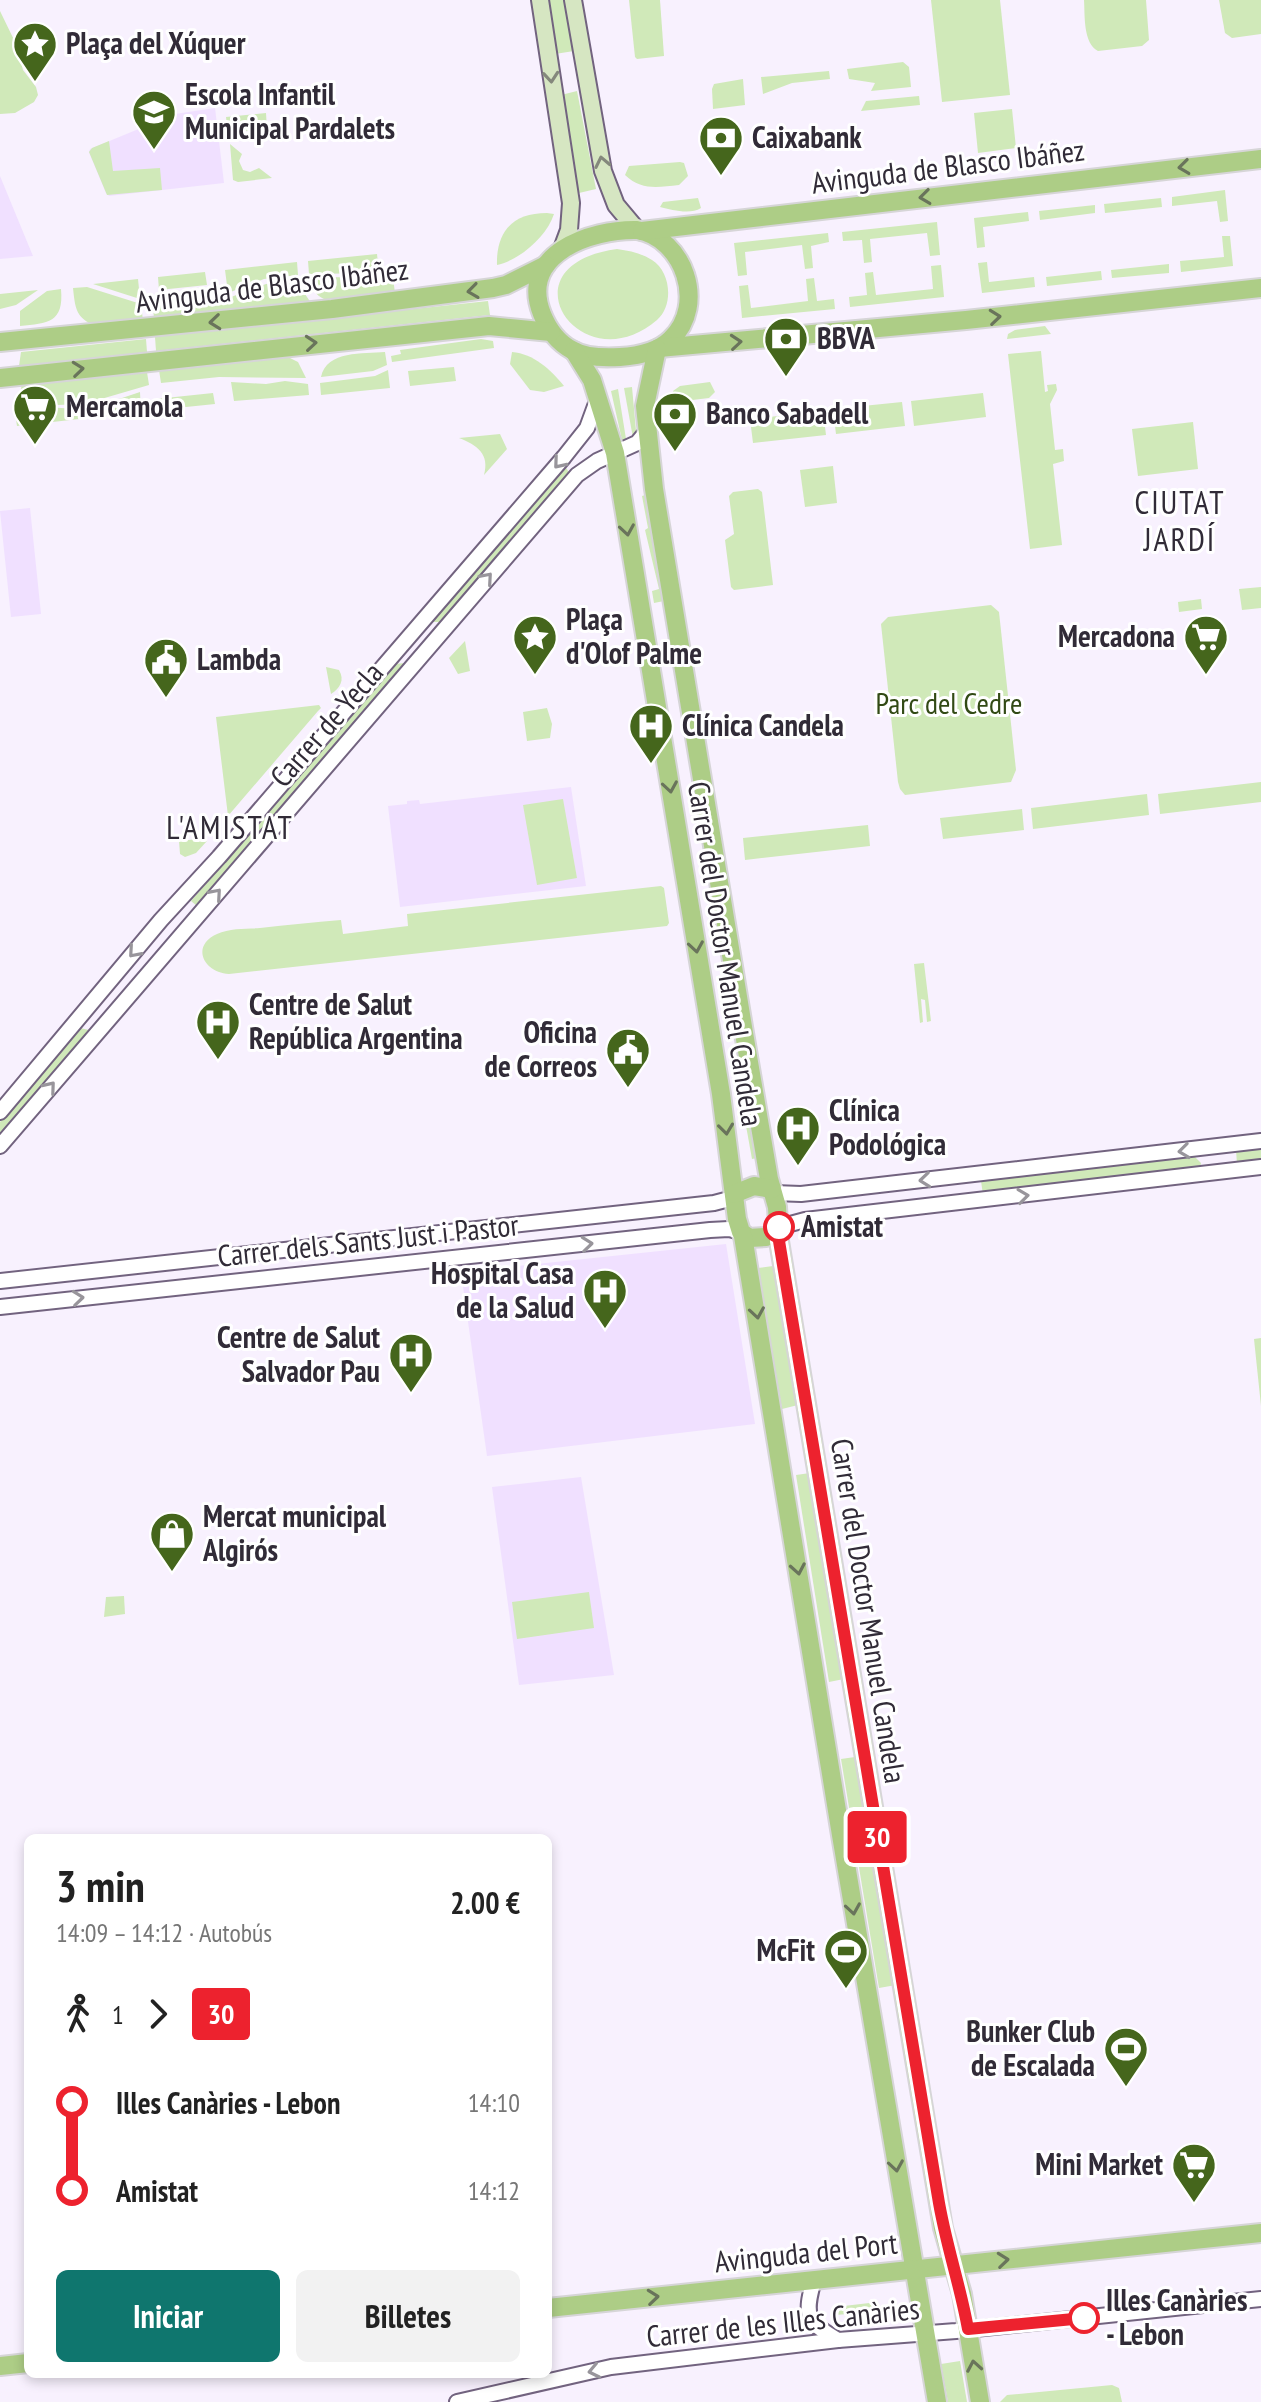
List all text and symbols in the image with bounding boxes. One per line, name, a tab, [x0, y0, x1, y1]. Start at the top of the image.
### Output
place icon: Plaça del Xúquer	[11, 20, 59, 83]
place label: Plaça del Xúquer	[66, 23, 246, 62]
one-way arrow	[543, 71, 560, 84]
place label: Escola Infantil Municipal Pardalets	[185, 74, 395, 147]
school or university icon: Escola Infantil Municipal Pardalets	[130, 88, 178, 151]
bank icon: Caixabank	[697, 114, 745, 177]
place label: Caixabank	[752, 117, 862, 156]
street label: Avinguda de Blasco Ibáñez	[809, 129, 1086, 202]
one-way arrow	[594, 155, 611, 168]
one-way arrow	[1177, 159, 1190, 176]
one-way arrow	[918, 189, 931, 206]
street label: Avinguda de Blasco Ibáñez	[133, 248, 410, 321]
one-way arrow	[466, 282, 479, 299]
one-way arrow	[989, 308, 1002, 325]
one-way arrow	[208, 313, 221, 330]
bank icon: BBVA	[762, 315, 810, 378]
place label: BBVA	[817, 318, 876, 357]
one-way arrow	[730, 334, 743, 351]
one-way arrow	[305, 335, 318, 352]
one-way arrow	[71, 361, 84, 378]
supermarket icon: Mercamola	[11, 383, 59, 446]
place label: Mercamola	[66, 386, 183, 425]
bank icon: Banco Sabadell	[651, 390, 699, 453]
place label: Banco Sabadell	[706, 393, 869, 432]
one-way arrow	[554, 454, 569, 468]
district label: CIUTAT JARDÍ	[1134, 481, 1226, 560]
one-way arrow	[618, 523, 635, 537]
one-way arrow	[478, 573, 492, 587]
place label: Plaça d'Olof Palme	[566, 599, 702, 672]
place icon: Plaça d'Olof Palme	[511, 613, 559, 676]
supermarket icon: Mercadona	[1182, 613, 1230, 676]
place label: Mercadona	[1058, 616, 1175, 655]
public building icon: Lambda	[142, 636, 190, 699]
place label: Lambda	[197, 639, 281, 678]
street label: Carrer de Yecla	[261, 653, 391, 795]
park label: Parc del Cedre	[875, 683, 1023, 722]
hospital icon: Clínica Candela	[627, 702, 675, 765]
place label: Clínica Candela	[682, 705, 844, 744]
street label: Carrer del Doctor Manuel Candela	[680, 779, 773, 1129]
one-way arrow	[660, 780, 677, 794]
district label: L'AMISTAT	[166, 806, 294, 848]
one-way arrow	[206, 889, 221, 903]
one-way arrow	[687, 941, 704, 954]
one-way arrow	[129, 943, 144, 958]
place label: Centre de Salut República Argentina	[249, 984, 463, 1057]
hospital icon: Centre de Salut República Argentina	[194, 998, 242, 1061]
place label: Oficina de Correos	[485, 1012, 597, 1085]
public building icon: Oficina de Correos	[604, 1026, 652, 1089]
one-way arrow	[40, 1082, 55, 1096]
place label: Clínica Podológica	[829, 1090, 946, 1163]
hospital icon: Clínica Podológica	[774, 1104, 822, 1167]
one-way arrow	[717, 1123, 734, 1136]
one-way arrow	[1177, 1142, 1190, 1159]
one-way arrow	[918, 1172, 931, 1189]
one-way arrow	[1017, 1187, 1030, 1204]
street label: Carrer dels Sants Just i Pastor	[215, 1204, 521, 1275]
place label: Amistat	[800, 1206, 883, 1245]
marker: Amistat	[764, 1212, 794, 1242]
one-way arrow	[580, 1235, 593, 1252]
place label: Hospital Casa de la Salud	[431, 1253, 574, 1326]
hospital icon: Hospital Casa de la Salud	[581, 1267, 629, 1330]
one-way arrow	[71, 1290, 84, 1307]
one-way arrow	[748, 1306, 765, 1320]
place label: Centre de Salut Salvador Pau	[217, 1317, 380, 1390]
hospital icon: Centre de Salut Salvador Pau	[387, 1331, 435, 1394]
street label: Carrer del Doctor Manuel Candela	[823, 1436, 916, 1786]
place label: Mercat municipal Algirós	[202, 1496, 387, 1569]
shop icon: Mercat municipal Algirós	[148, 1510, 196, 1573]
one-way arrow	[789, 1563, 806, 1576]
line badge: 30	[841, 1811, 913, 1863]
text: 30	[864, 1818, 890, 1855]
text: 3 min	[56, 1857, 145, 1914]
text: 2.00 €	[450, 1883, 520, 1922]
one-way arrow	[844, 1902, 861, 1916]
text: 14:09 – 14:12 · Autobús	[56, 1916, 272, 1949]
sports icon: McFit	[822, 1927, 870, 1990]
place label: McFit	[757, 1930, 815, 1969]
icon: walk	[56, 1992, 100, 2036]
icon: forward	[136, 1992, 180, 2036]
text: 30	[208, 1995, 234, 2032]
text: 1	[112, 1998, 124, 2031]
place label: Bunker Club de Escalada	[966, 2011, 1095, 2084]
sports icon: Bunker Club de Escalada	[1102, 2025, 1150, 2088]
text: Illes Canàries - Lebon	[116, 2083, 340, 2122]
text: 14:10	[468, 2086, 520, 2119]
supermarket icon: Mini Market	[1170, 2141, 1218, 2204]
place label: Mini Market	[1035, 2144, 1163, 2183]
one-way arrow	[886, 2159, 903, 2172]
text: Amistat	[116, 2171, 198, 2210]
text: 14:12	[468, 2174, 520, 2207]
street label: Avinguda del Port	[713, 2222, 900, 2280]
one-way arrow	[997, 2251, 1010, 2268]
button: Iniciar	[56, 2270, 280, 2362]
button: Billetes	[296, 2270, 520, 2362]
place label: Illes Canàries - Lebon	[1106, 2280, 1247, 2353]
street label: Carrer de les Illes Canàries	[645, 2288, 921, 2355]
one-way arrow	[647, 2288, 660, 2305]
marker: Illes Canàries - Lebon	[1069, 2303, 1099, 2333]
one-way arrow	[967, 2359, 984, 2372]
one-way arrow	[588, 2362, 602, 2379]

